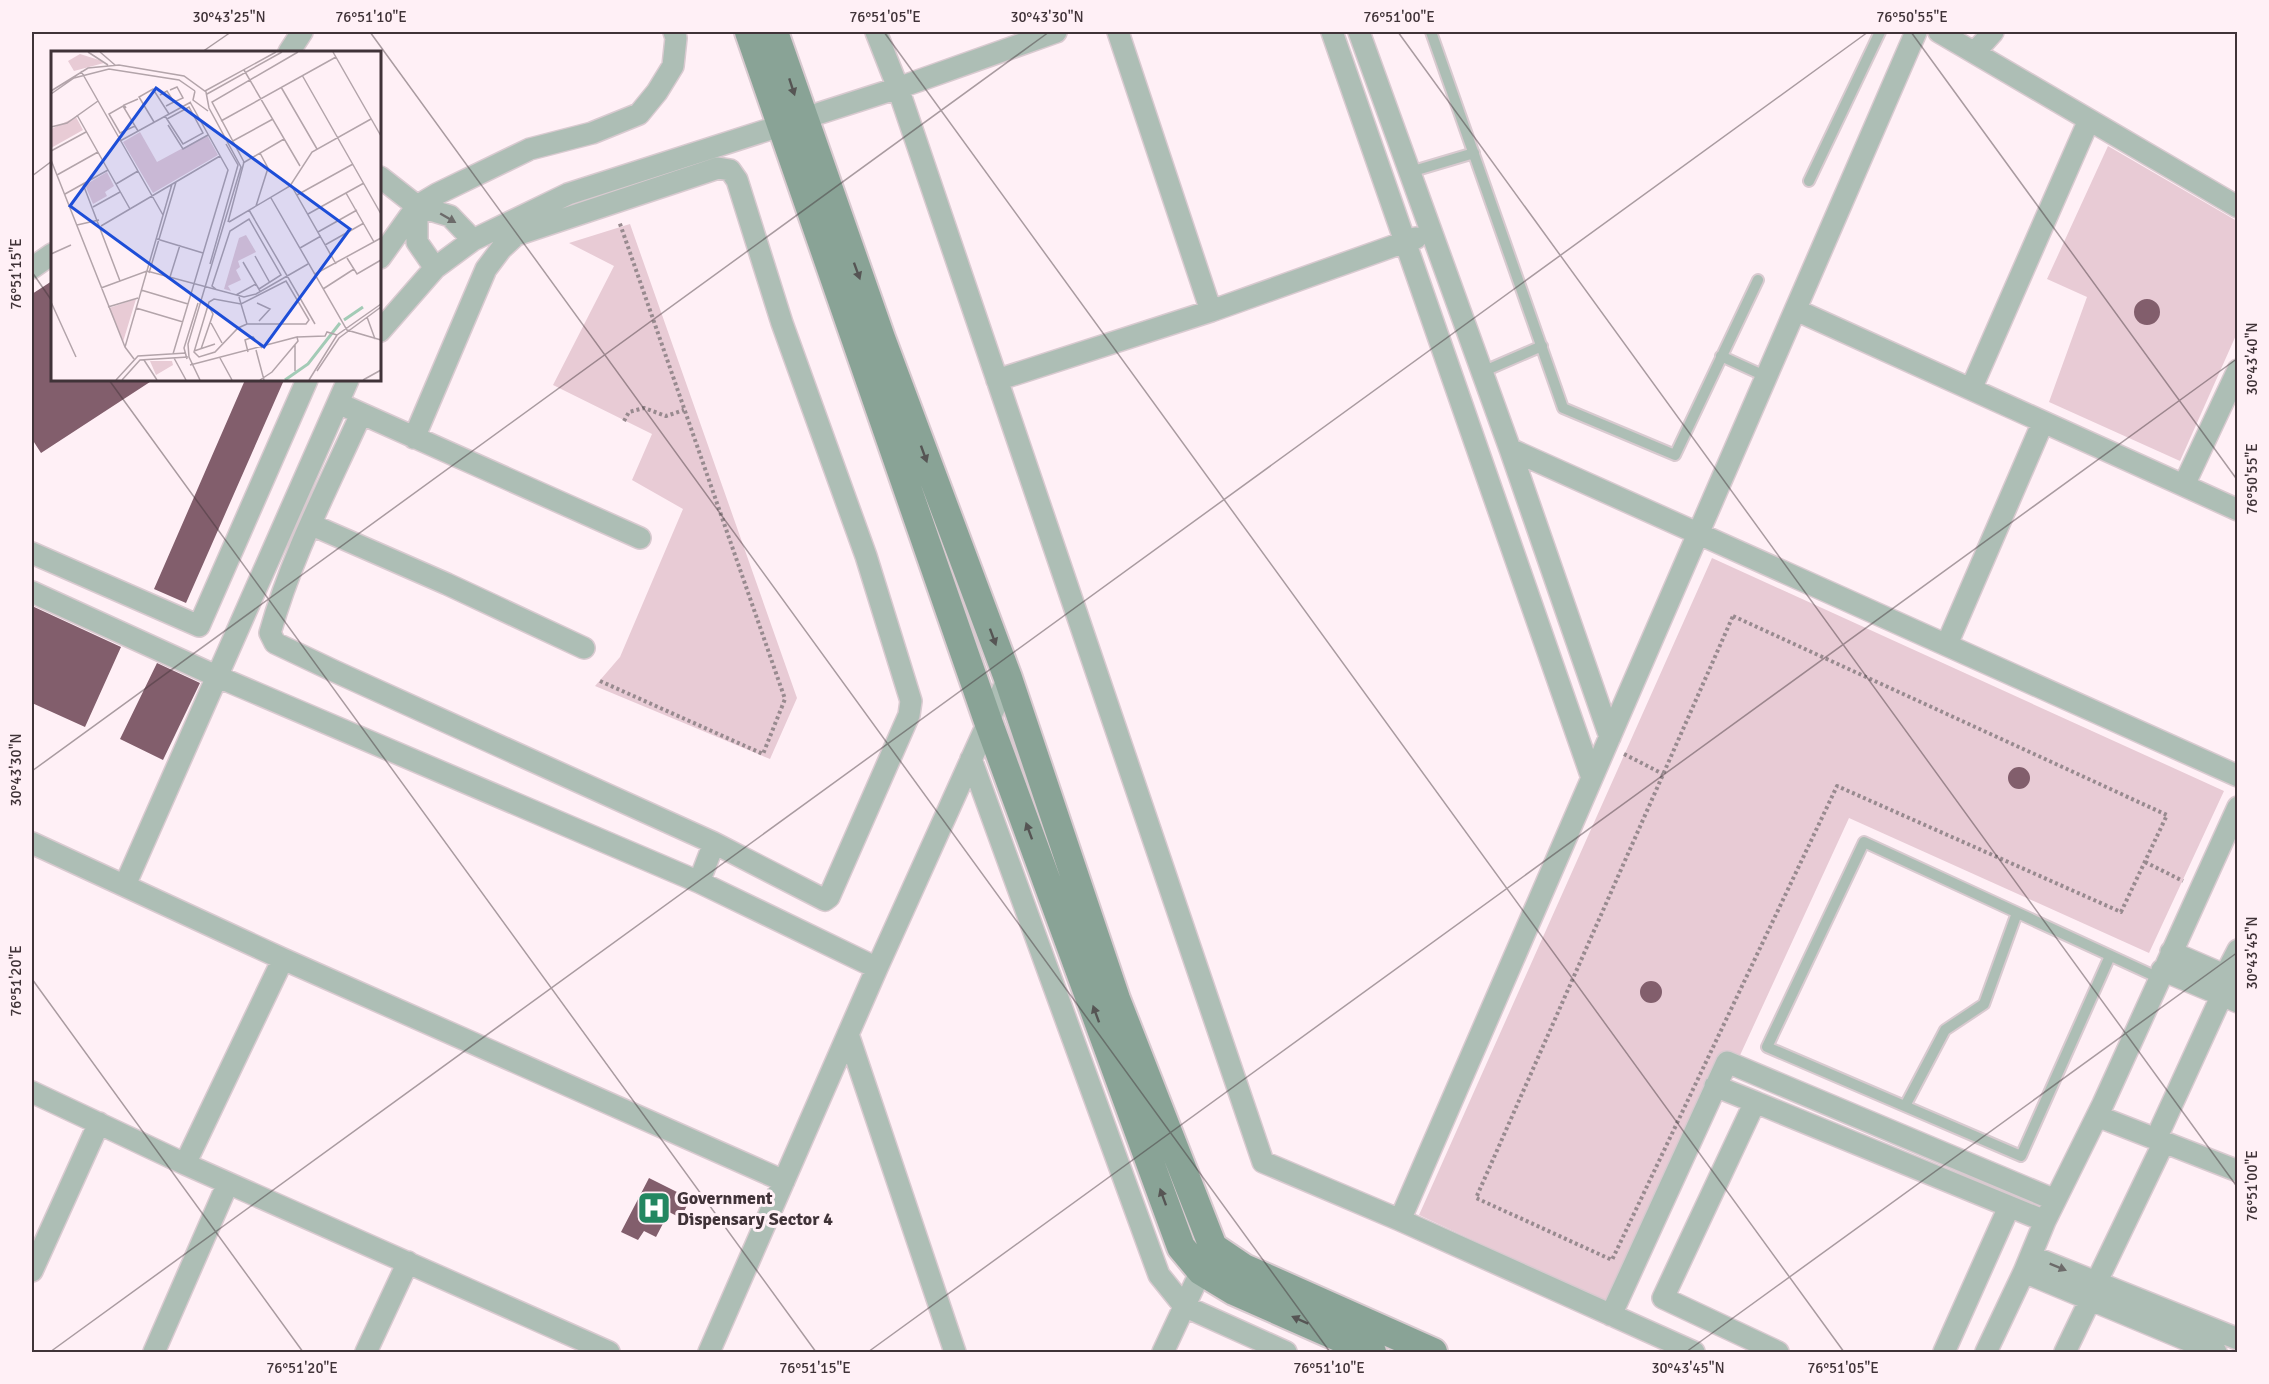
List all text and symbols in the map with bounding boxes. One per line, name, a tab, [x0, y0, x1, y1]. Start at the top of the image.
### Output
text: 30°43'25"N	[192, 8, 266, 26]
text: 76°51'10"E	[335, 8, 407, 26]
text: 76°51'05"E	[849, 8, 921, 26]
text: 30°43'30"N	[1010, 8, 1084, 26]
text: 76°51'00"E	[1363, 8, 1435, 26]
text: 76°50'55"E	[1876, 8, 1948, 26]
inset map	[51, 51, 381, 381]
one-way arrow	[788, 78, 798, 96]
one-way arrow	[440, 213, 457, 223]
text: 76°51'15"E	[7, 238, 25, 310]
one-way arrow	[853, 262, 863, 280]
text: 30°43'40"N	[2243, 322, 2261, 396]
text: 76°50'55"E	[2243, 443, 2261, 515]
one-way arrow	[920, 445, 930, 463]
one-way arrow	[988, 628, 998, 646]
text: 30°43'30"N	[7, 733, 25, 807]
one-way arrow	[1023, 822, 1033, 840]
text: 30°43'45"N	[2243, 916, 2261, 990]
text: 76°51'20"E	[7, 945, 25, 1017]
one-way arrow	[1090, 1005, 1100, 1023]
text: 76°51'00"E	[2243, 1150, 2261, 1222]
place label: Government Dispensary Sector 4	[677, 1187, 833, 1230]
one-way arrow	[1157, 1188, 1167, 1206]
hospital icon: Government Dispensary Sector 4	[636, 1190, 672, 1226]
one-way arrow	[2049, 1263, 2067, 1272]
one-way arrow	[1290, 1315, 1308, 1325]
text: 76°51'20"E	[266, 1359, 338, 1377]
text: 76°51'15"E	[779, 1359, 851, 1377]
text: 76°51'10"E	[1293, 1359, 1365, 1377]
text: 30°43'45"N	[1651, 1359, 1725, 1377]
text: 76°51'05"E	[1807, 1359, 1879, 1377]

